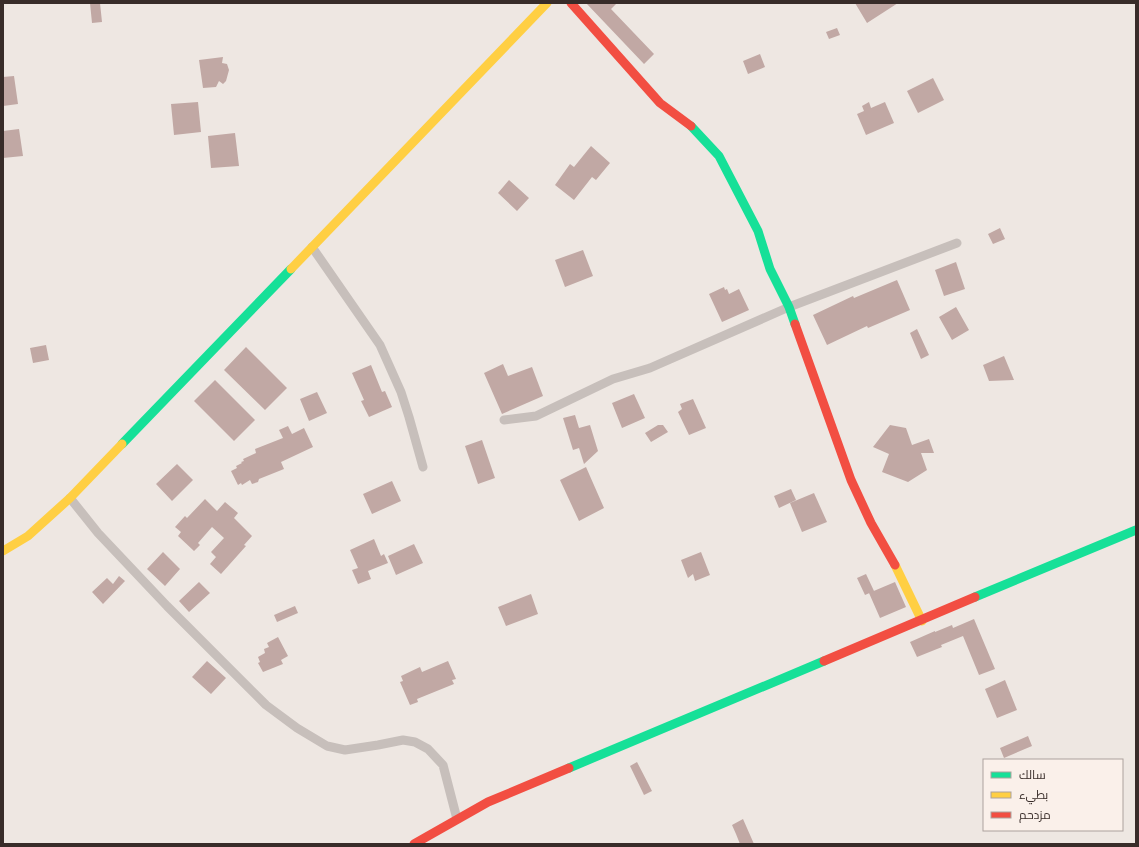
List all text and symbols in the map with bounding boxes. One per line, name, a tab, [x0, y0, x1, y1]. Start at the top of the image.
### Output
legend	[983, 759, 1123, 831]
text: سالك	[1019, 768, 1046, 782]
text: بطيء	[1019, 788, 1048, 805]
text: مزدحم	[1019, 808, 1051, 823]

